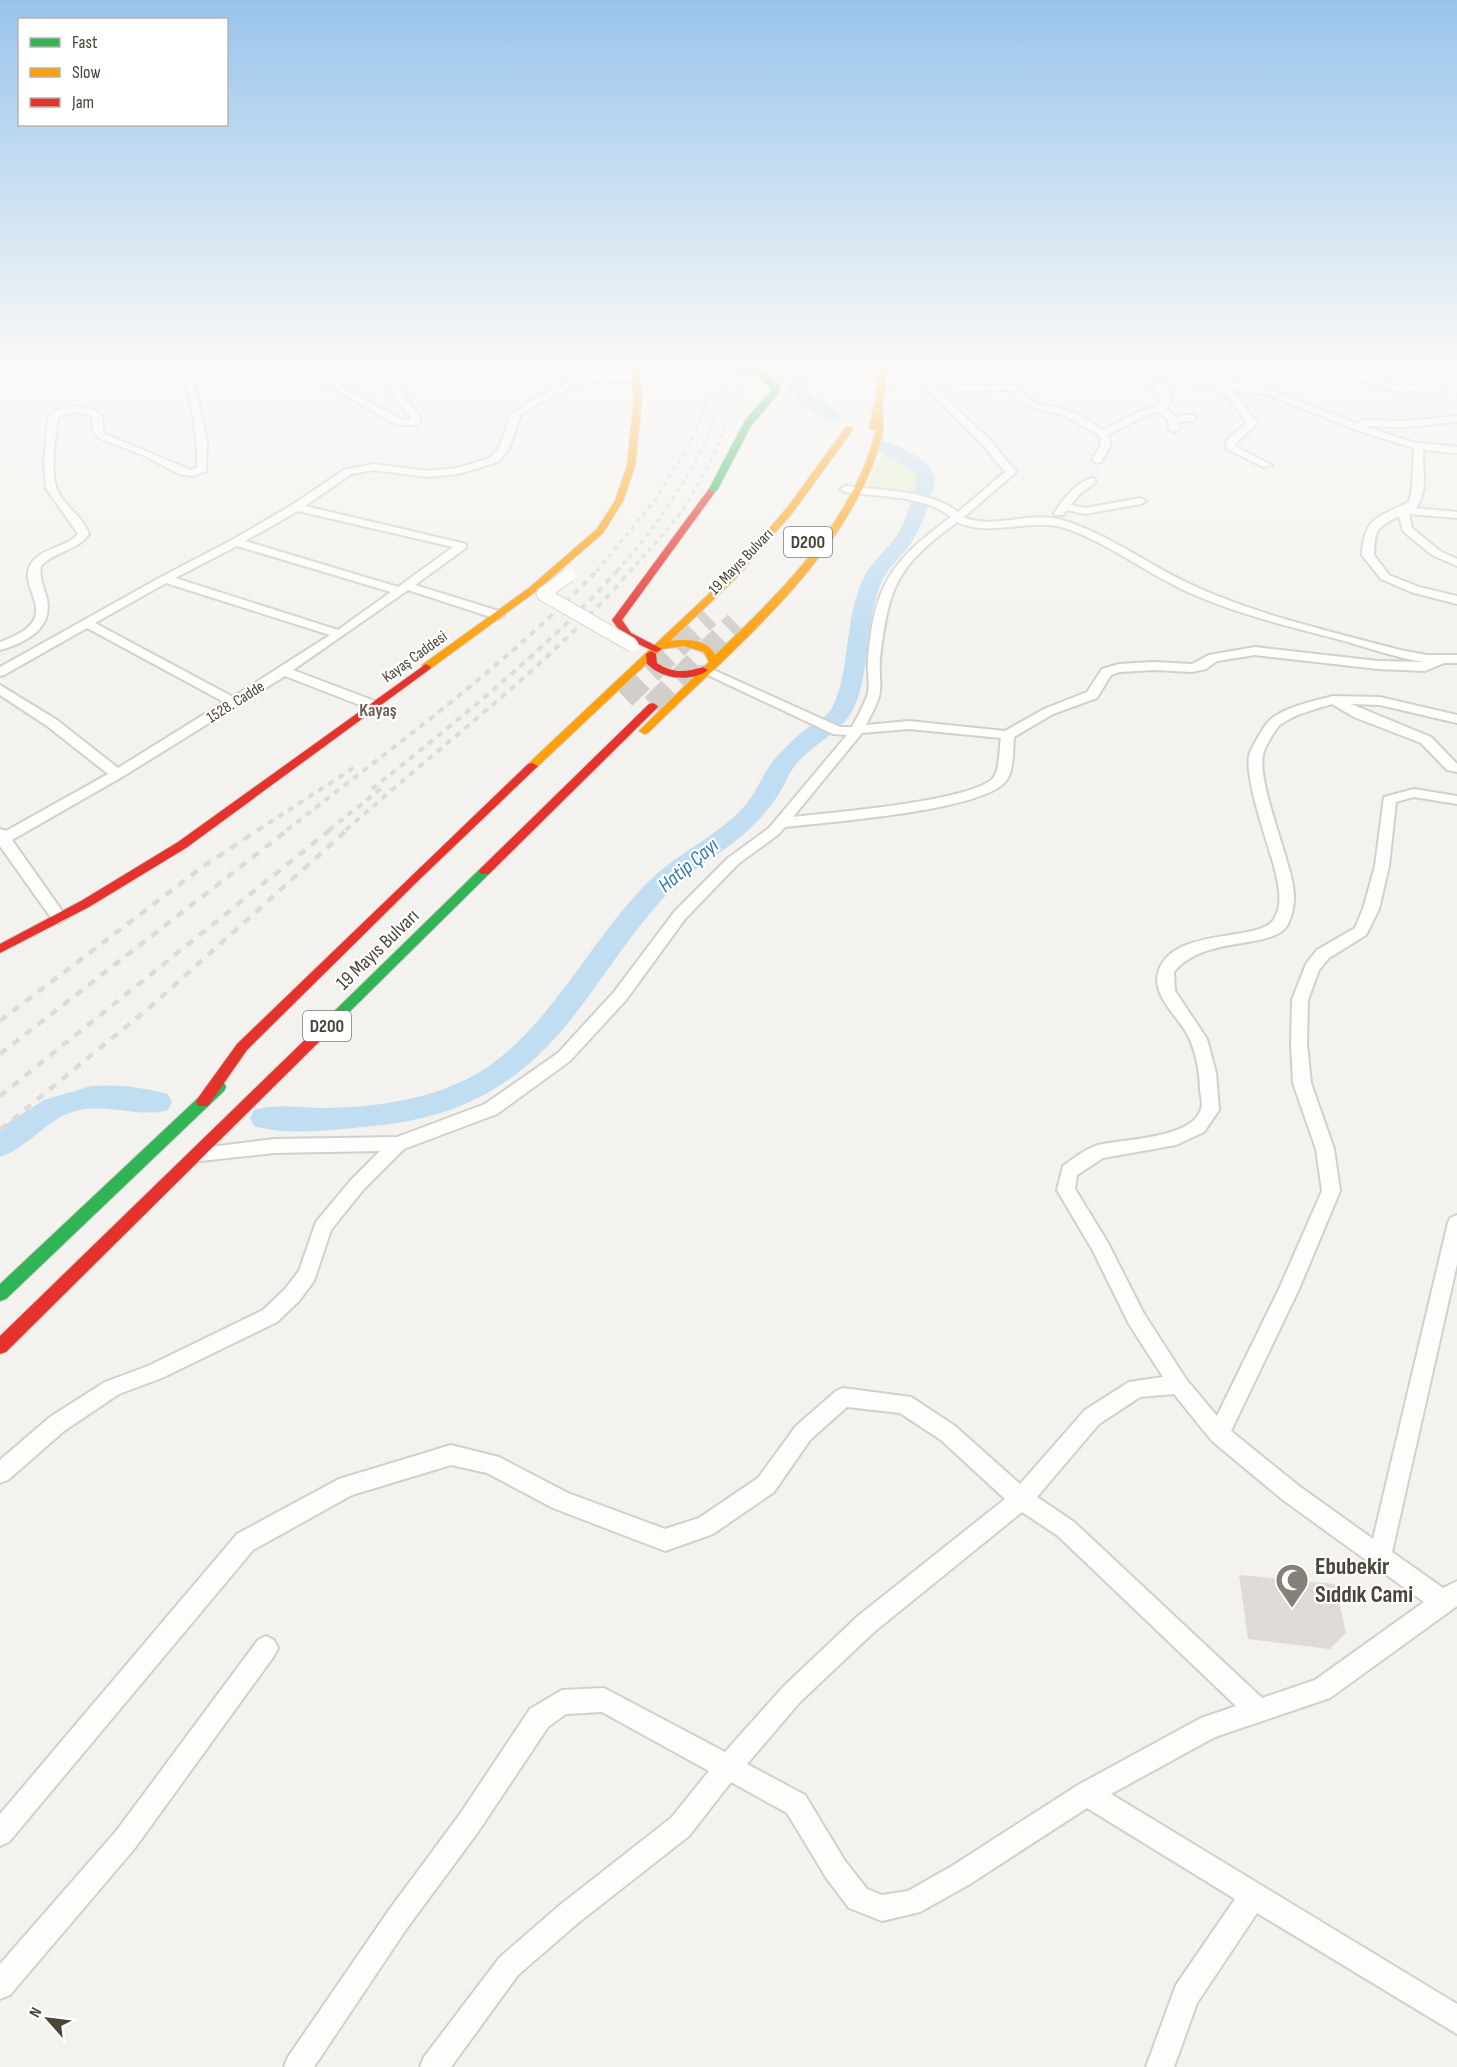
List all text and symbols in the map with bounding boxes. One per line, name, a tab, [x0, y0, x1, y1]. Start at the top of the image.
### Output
legend	[18, 18, 228, 126]
text: Fast	[72, 32, 98, 53]
text: Slow	[72, 62, 101, 83]
text: Jam	[71, 92, 94, 113]
street label: 19 Mayıs Bulvarı	[705, 525, 777, 599]
road number: D200	[784, 527, 832, 557]
street label: Kayaş Caddesi	[379, 627, 451, 687]
street label: 1528. Cadde	[203, 677, 268, 727]
district label: Kayaş	[359, 700, 397, 721]
water label: Hatip Çayı	[653, 833, 724, 898]
street label: 19 Mayıs Bulvarı	[331, 904, 424, 995]
road number: D200	[303, 1011, 351, 1041]
place label: Ebubekir Sıddık Cami	[1315, 1552, 1413, 1609]
mosque icon: Ebubekir Sıddık Cami	[1274, 1562, 1310, 1609]
north arrow	[18, 1989, 78, 2049]
text: N	[26, 2004, 46, 2021]

